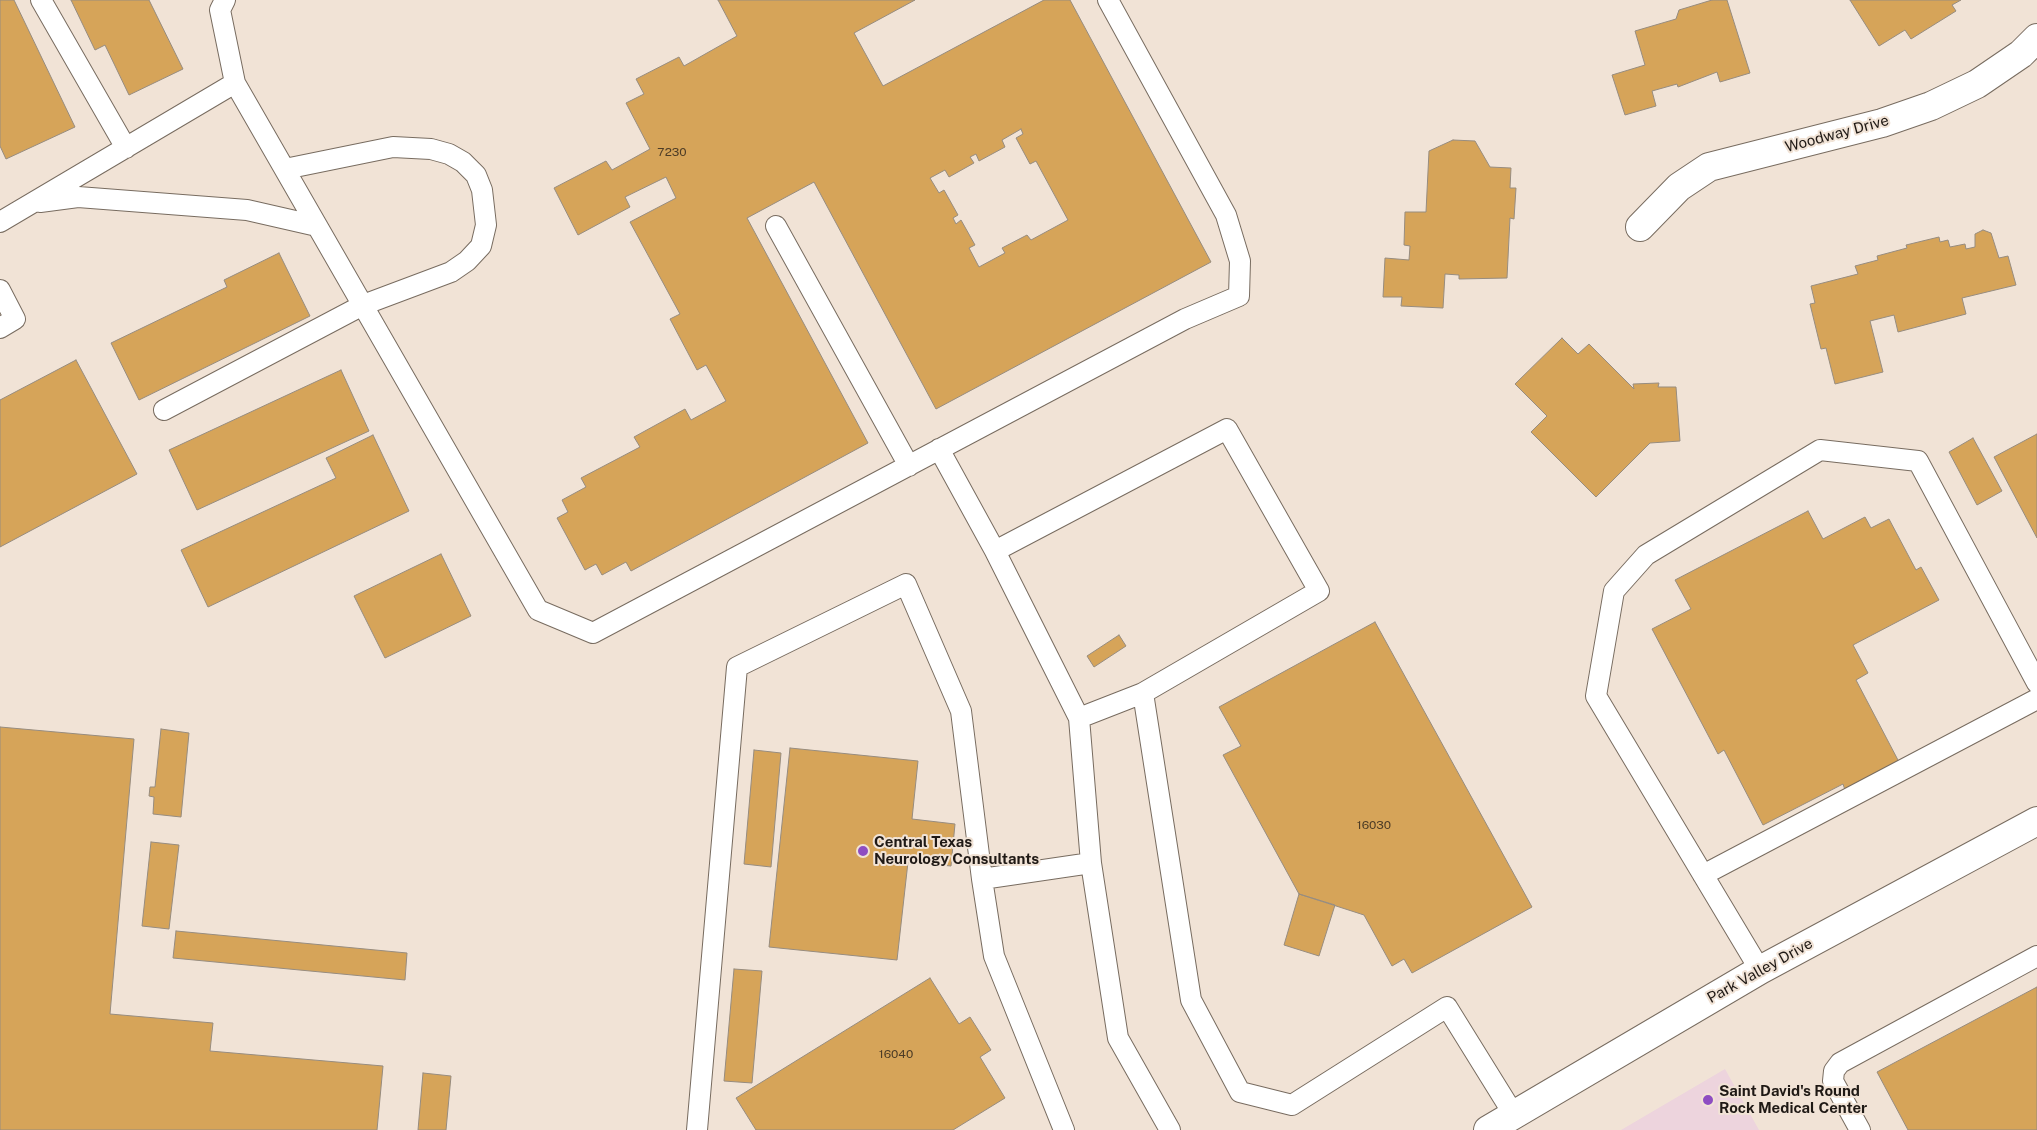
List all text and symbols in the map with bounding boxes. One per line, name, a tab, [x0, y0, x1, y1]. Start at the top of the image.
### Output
street label: Woodway Drive	[1783, 112, 1891, 156]
house number: 7230	[657, 145, 687, 159]
house number: 16030	[1357, 818, 1391, 832]
place label: Central Texas Neurology Consultants	[874, 833, 1039, 868]
marker: Central Texas Neurology Consultants	[856, 844, 870, 858]
street label: Park Valley Drive	[1704, 935, 1816, 1007]
house number: 16040	[879, 1047, 913, 1061]
place label: Saint David's Round Rock Medical Center	[1719, 1082, 1867, 1117]
marker: Saint David's Round Rock Medical Center	[1701, 1093, 1715, 1107]

